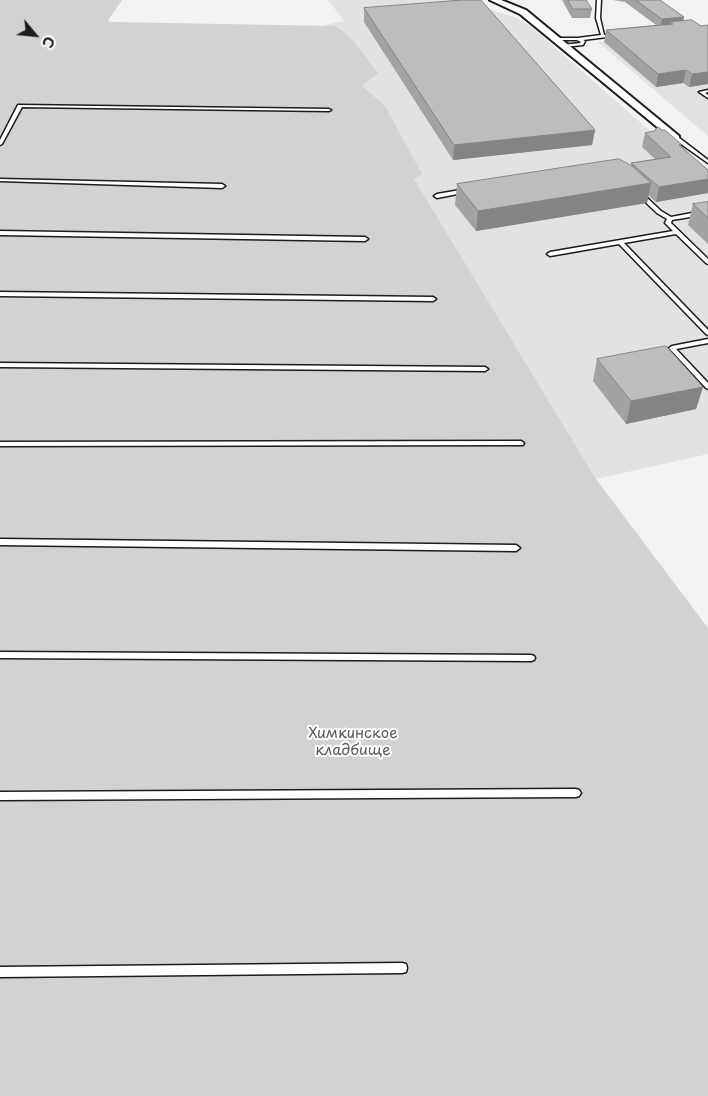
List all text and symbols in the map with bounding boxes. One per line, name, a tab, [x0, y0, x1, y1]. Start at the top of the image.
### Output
north arrow	[10, 10, 60, 60]
text: С	[37, 33, 60, 52]
park label: Химкинское кладбище	[308, 725, 398, 760]

